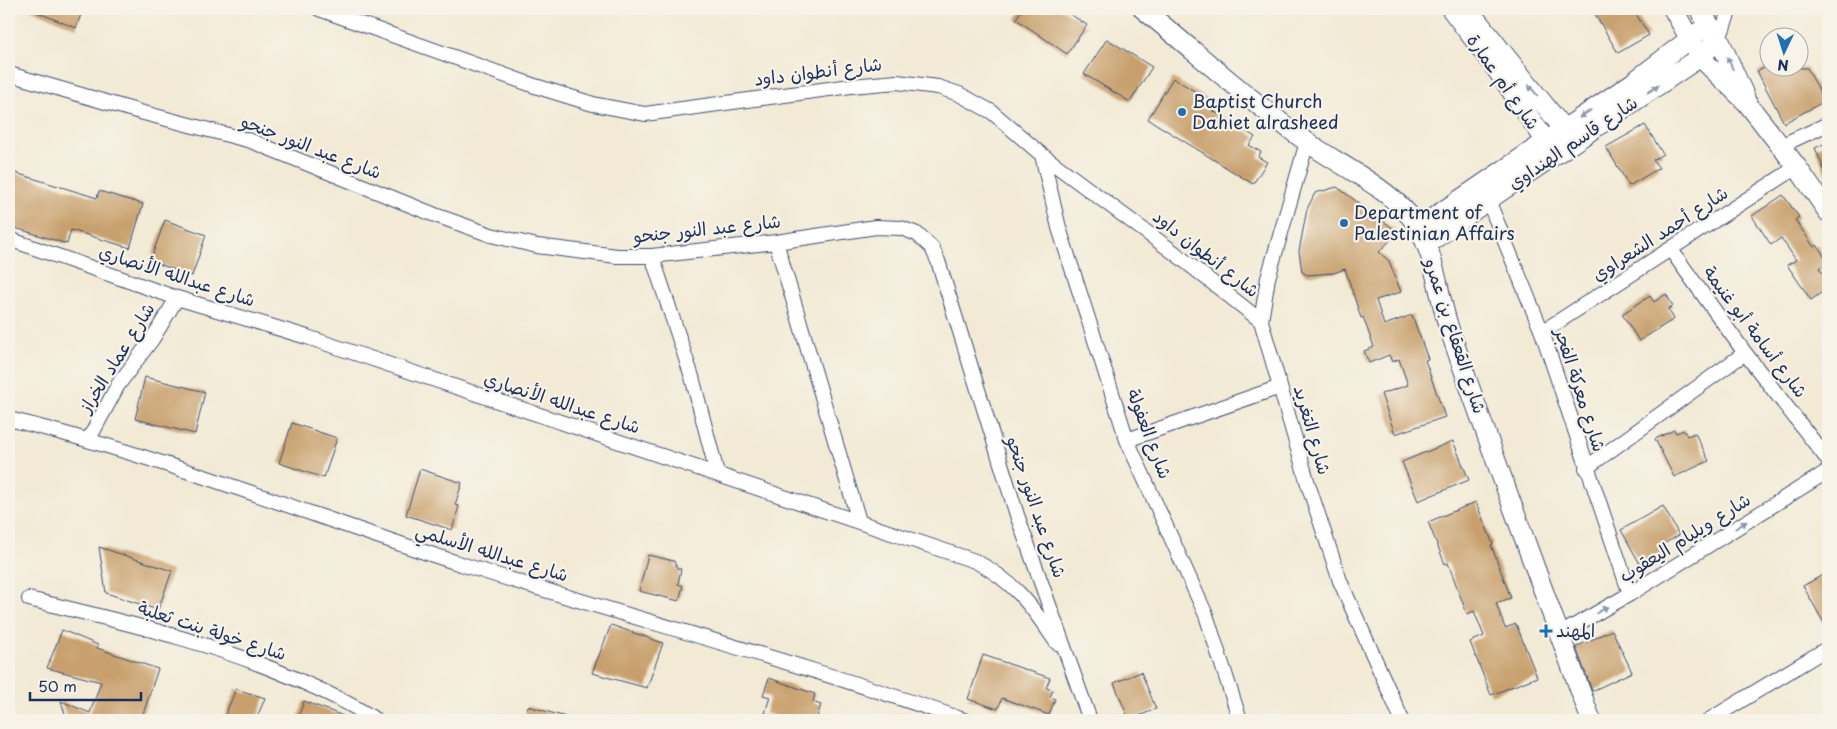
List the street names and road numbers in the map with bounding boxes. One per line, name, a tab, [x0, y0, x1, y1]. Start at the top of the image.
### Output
street label: شارع أم عمارة	[1460, 28, 1547, 136]
street label: شارع أنطوان داود	[752, 49, 883, 92]
street label: شارع قاسم الهنداوي	[1502, 88, 1644, 197]
street label: شارع عبد النور جنحو	[236, 106, 386, 185]
street label: شارع أحمد الشعراوي	[1586, 179, 1733, 288]
street label: شارع أنطوان داود	[1148, 203, 1266, 303]
street label: شارع عبد النور جنحو	[631, 206, 782, 249]
street label: شارع عبدالله الأنصاري	[96, 237, 259, 313]
street label: شارع القعقاع بن عمرو	[1418, 253, 1494, 417]
street label: شارع أسامة أبو غنيمة	[1698, 260, 1815, 403]
street label: شارع عماد الخراز	[70, 297, 160, 419]
street label: شارع معركة الفجر	[1548, 322, 1614, 455]
street label: شارع عبدالله الأنصاري	[481, 364, 644, 440]
street label: شارع التغريد	[1288, 382, 1339, 477]
street label: شارع العفولة	[1121, 385, 1180, 482]
street label: شارع عبد النور جنحو	[1000, 431, 1074, 581]
street label: شارع ويليام اليعقوب	[1613, 485, 1756, 590]
street label: شارع عبدالله الأسلمي	[412, 516, 572, 591]
street label: شارع خولة بنت ثعلبة	[135, 593, 290, 666]

